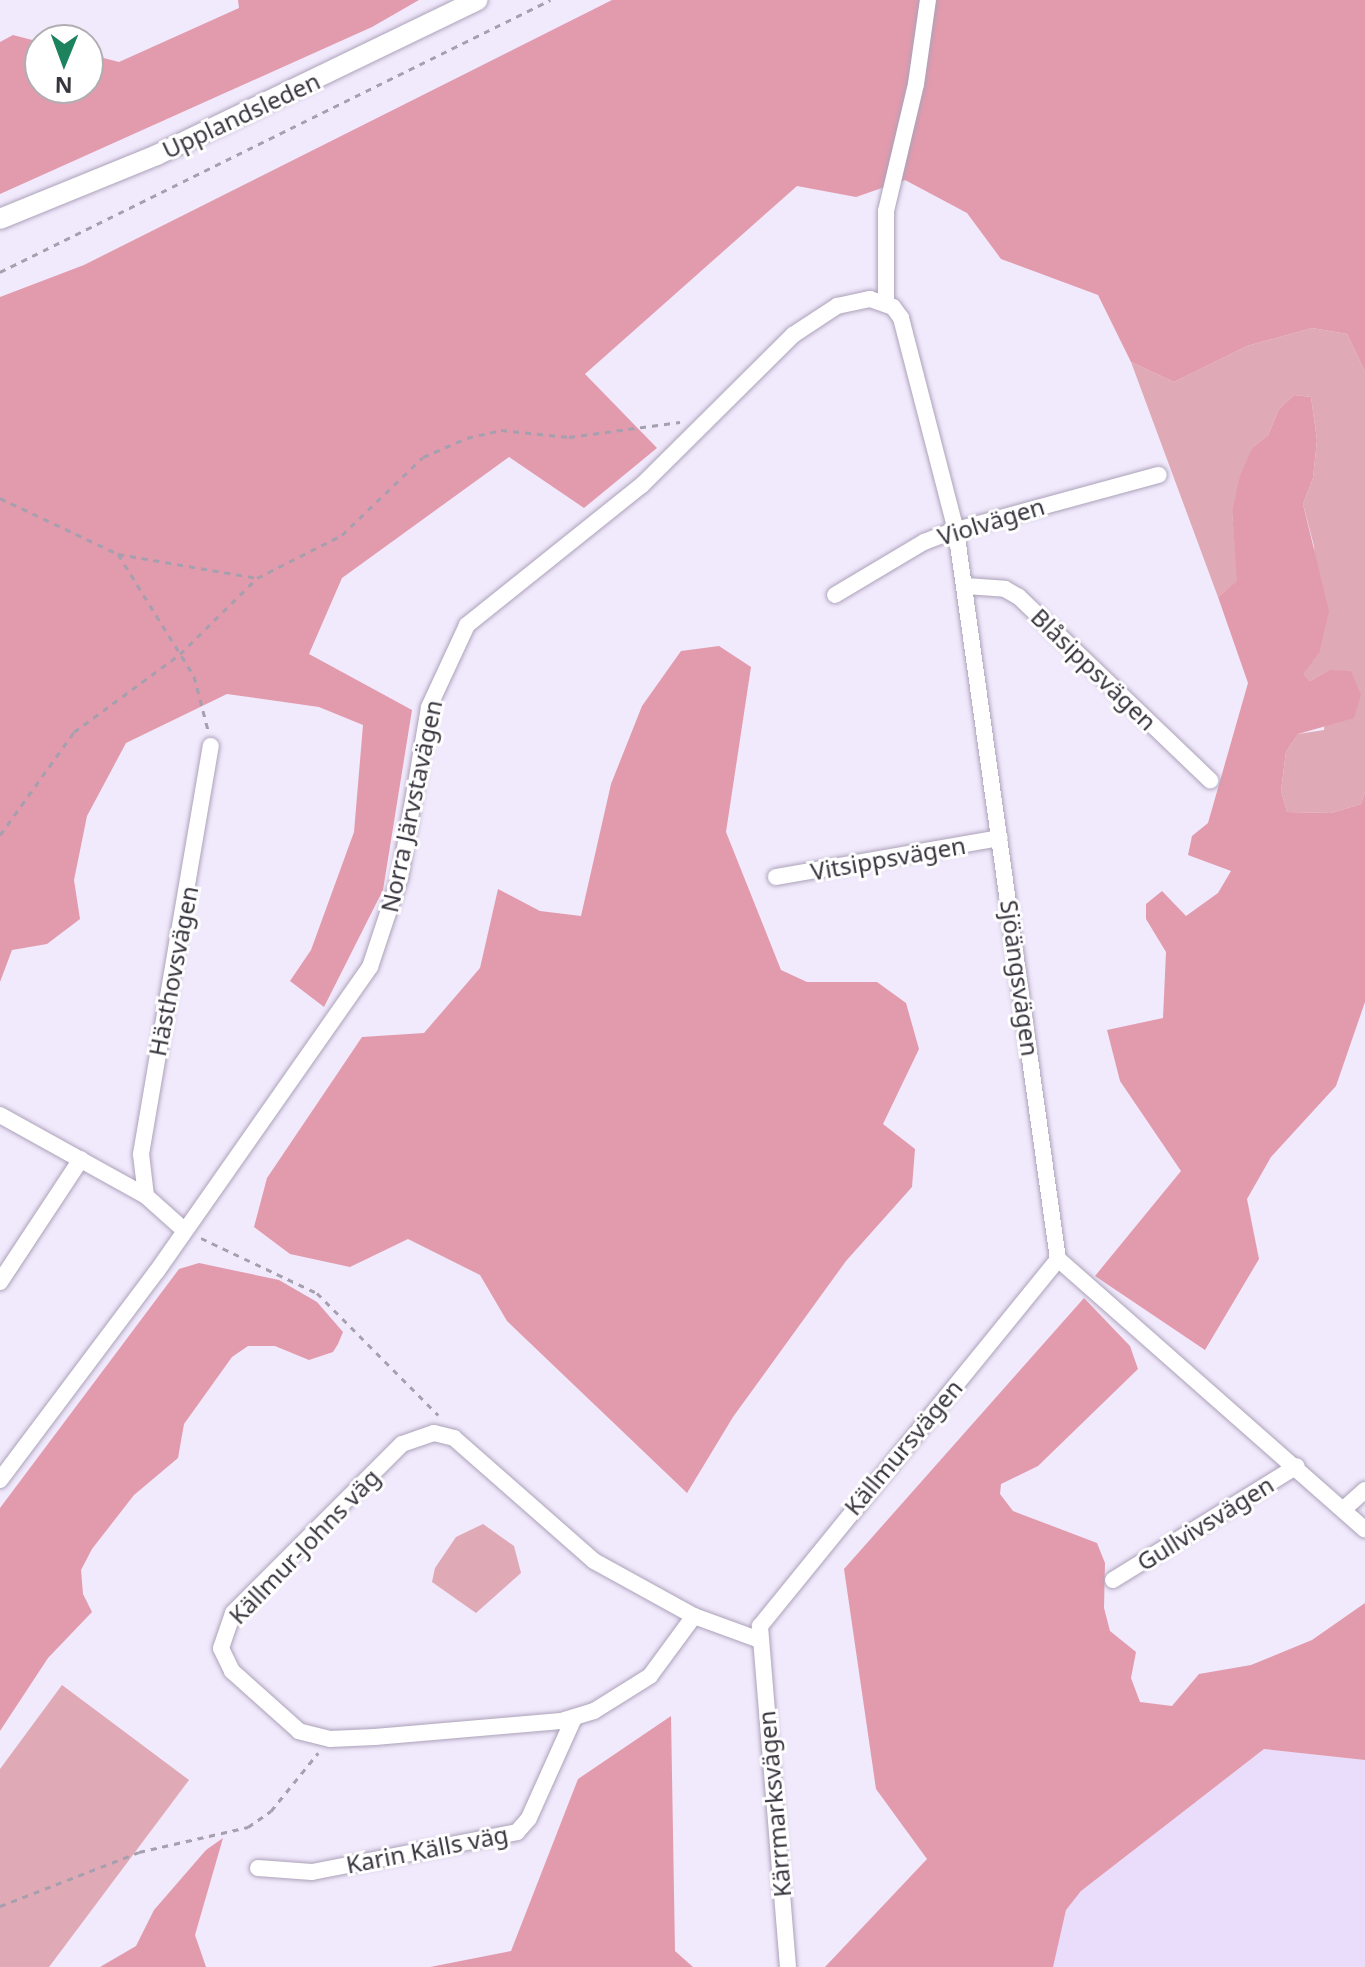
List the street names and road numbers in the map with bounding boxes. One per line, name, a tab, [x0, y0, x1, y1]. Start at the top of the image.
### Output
street label: Upplandsleden	[158, 66, 324, 164]
street label: Violvägen	[934, 491, 1048, 551]
street label: Blåsippsvägen	[1025, 602, 1163, 736]
street label: Norra Järvstavägen	[374, 697, 448, 915]
street label: Vitsippsvägen	[808, 830, 968, 886]
street label: Hästhovsvägen	[142, 883, 204, 1059]
street label: Sjöängsvägen	[995, 898, 1045, 1058]
street label: Källmursvägen	[838, 1373, 968, 1521]
street label: Källmur-Johns väg	[223, 1462, 385, 1630]
street label: Gullvivsvägen	[1131, 1470, 1279, 1576]
street label: Kärrmarksvägen	[752, 1710, 796, 1898]
street label: Karin Källs väg	[344, 1819, 510, 1879]

